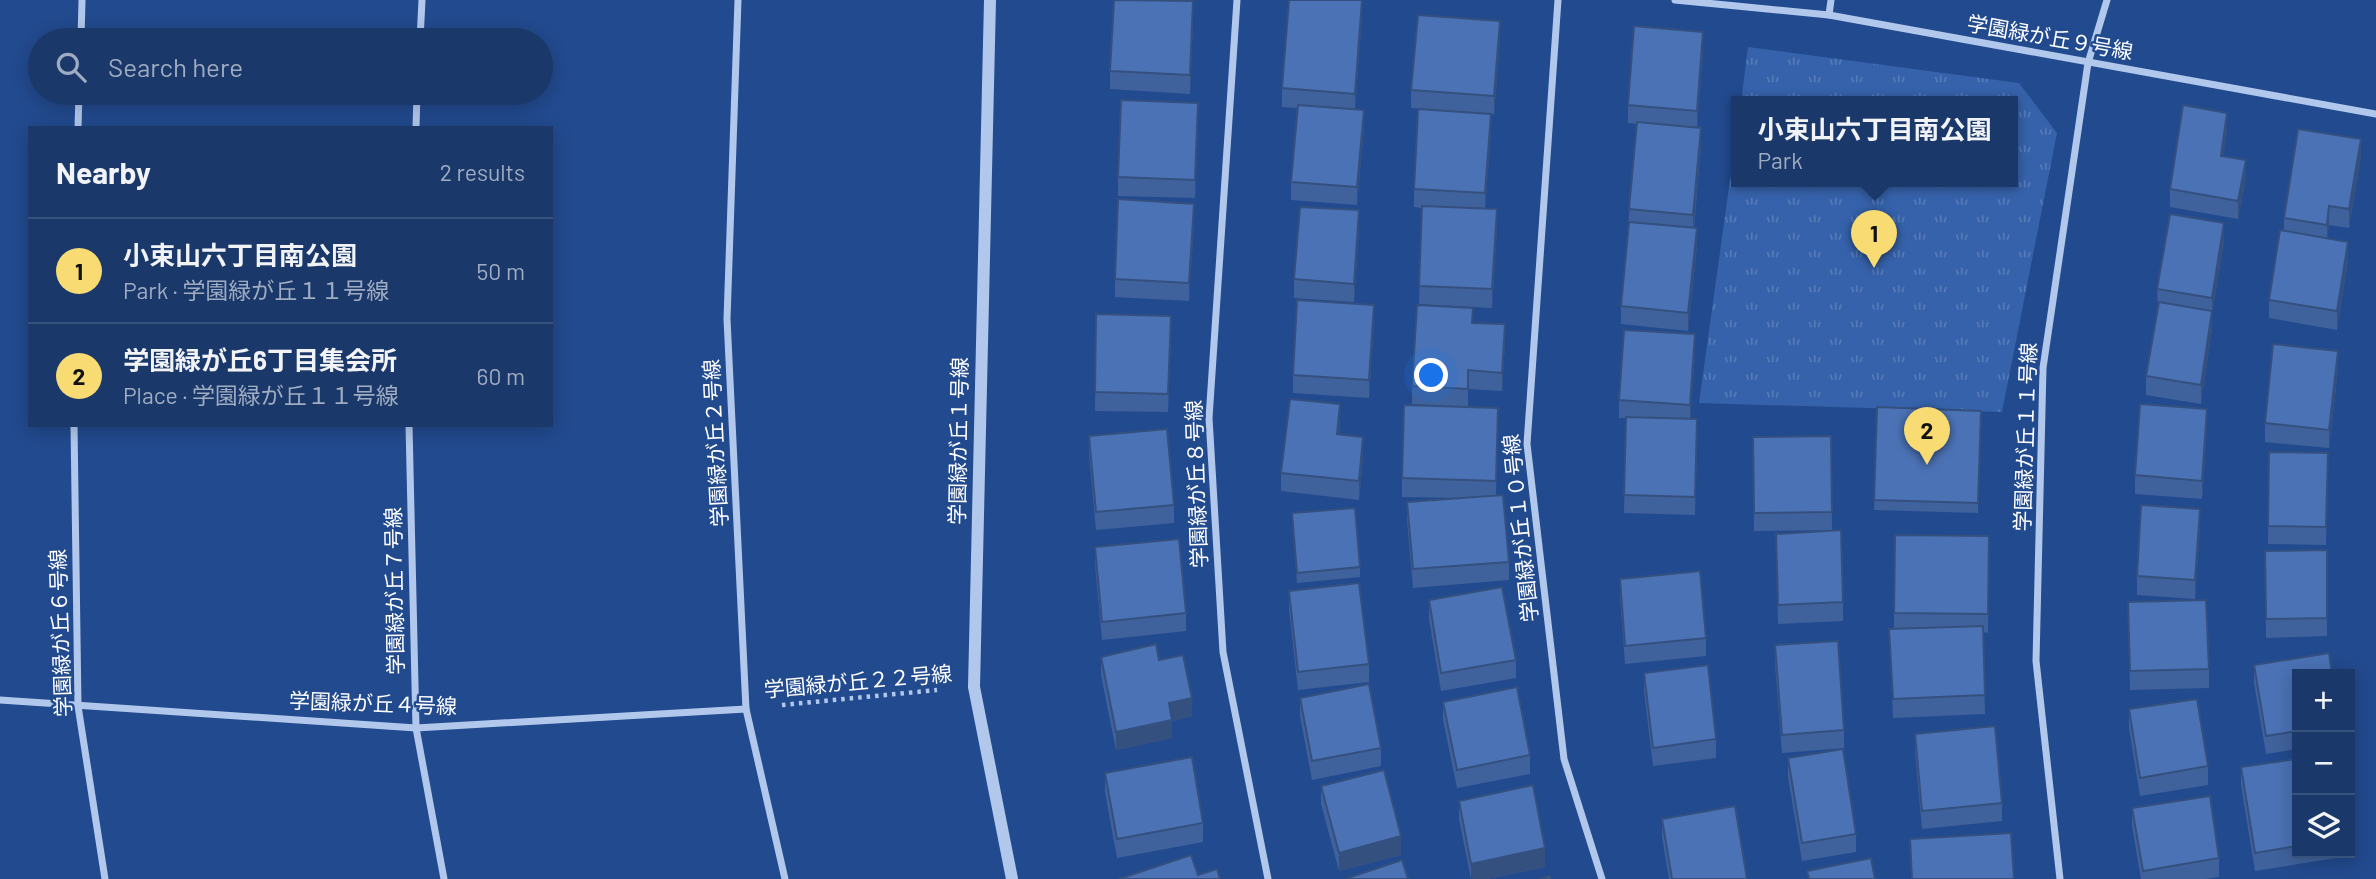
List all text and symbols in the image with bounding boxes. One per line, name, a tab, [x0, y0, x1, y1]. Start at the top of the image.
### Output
street label: 学園緑が丘９号線	[1965, 10, 2135, 63]
search box	[28, 28, 553, 105]
icon: search	[52, 48, 90, 86]
text: Search here	[108, 51, 243, 82]
popup	[1731, 96, 2018, 187]
text: 小束山六丁目南公園	[1757, 113, 1992, 144]
text: Park	[1757, 146, 1803, 174]
text: Nearby	[56, 154, 151, 190]
text: 2 results	[440, 158, 525, 186]
pin: 1	[1851, 210, 1897, 268]
text: 小束山六丁目南公園	[123, 239, 357, 270]
text: 1	[75, 257, 83, 285]
text: 50 m	[477, 257, 525, 285]
text: Park · 学園緑が丘１１号線	[123, 276, 389, 304]
street label: 学園緑が丘１１号線	[2009, 342, 2040, 532]
text: 学園緑が丘6丁目集会所	[123, 344, 397, 375]
street label: 学園緑が丘１号線	[944, 357, 971, 525]
your location	[1414, 358, 1448, 392]
street label: 学園緑が丘２号線	[698, 359, 731, 528]
text: 2	[73, 362, 85, 390]
text: 60 m	[477, 362, 525, 390]
text: Place · 学園緑が丘１１号線	[123, 381, 399, 409]
street label: 学園緑が丘８号線	[1180, 400, 1211, 568]
pin: 2	[1904, 407, 1950, 465]
street label: 学園緑が丘１０号線	[1497, 433, 1542, 623]
street label: 学園緑が丘７号線	[380, 507, 407, 675]
street label: 学園緑が丘６号線	[44, 549, 75, 717]
street label: 学園緑が丘２２号線	[763, 660, 953, 701]
map controls	[2292, 669, 2355, 858]
button: +	[2292, 669, 2355, 732]
street label: 学園緑が丘４号線	[289, 687, 457, 718]
button: −	[2292, 732, 2355, 795]
button: layers	[2292, 795, 2355, 858]

